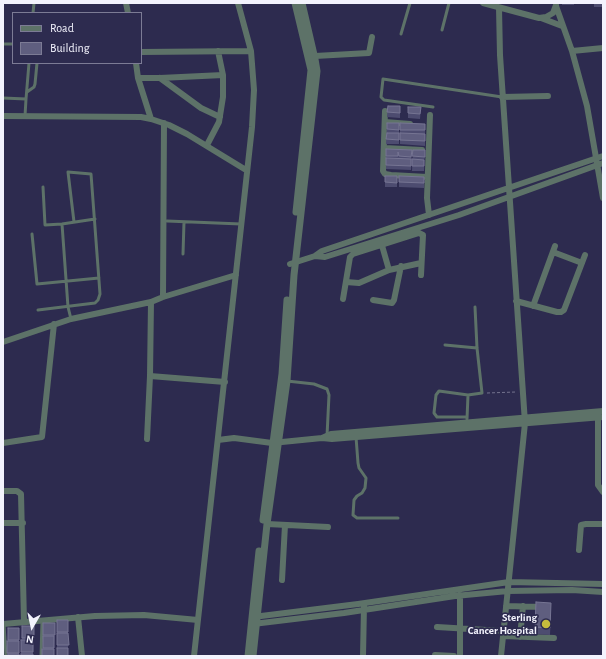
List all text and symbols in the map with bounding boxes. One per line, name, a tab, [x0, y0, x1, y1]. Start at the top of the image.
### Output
legend	[12, 12, 142, 64]
text: Road	[50, 22, 74, 34]
text: Building	[50, 42, 90, 54]
north arrow	[12, 607, 52, 647]
place label: Sterling Cancer Hospital	[468, 611, 537, 637]
marker: Sterling Cancer Hospital	[540, 618, 552, 630]
text: N	[25, 633, 35, 645]

